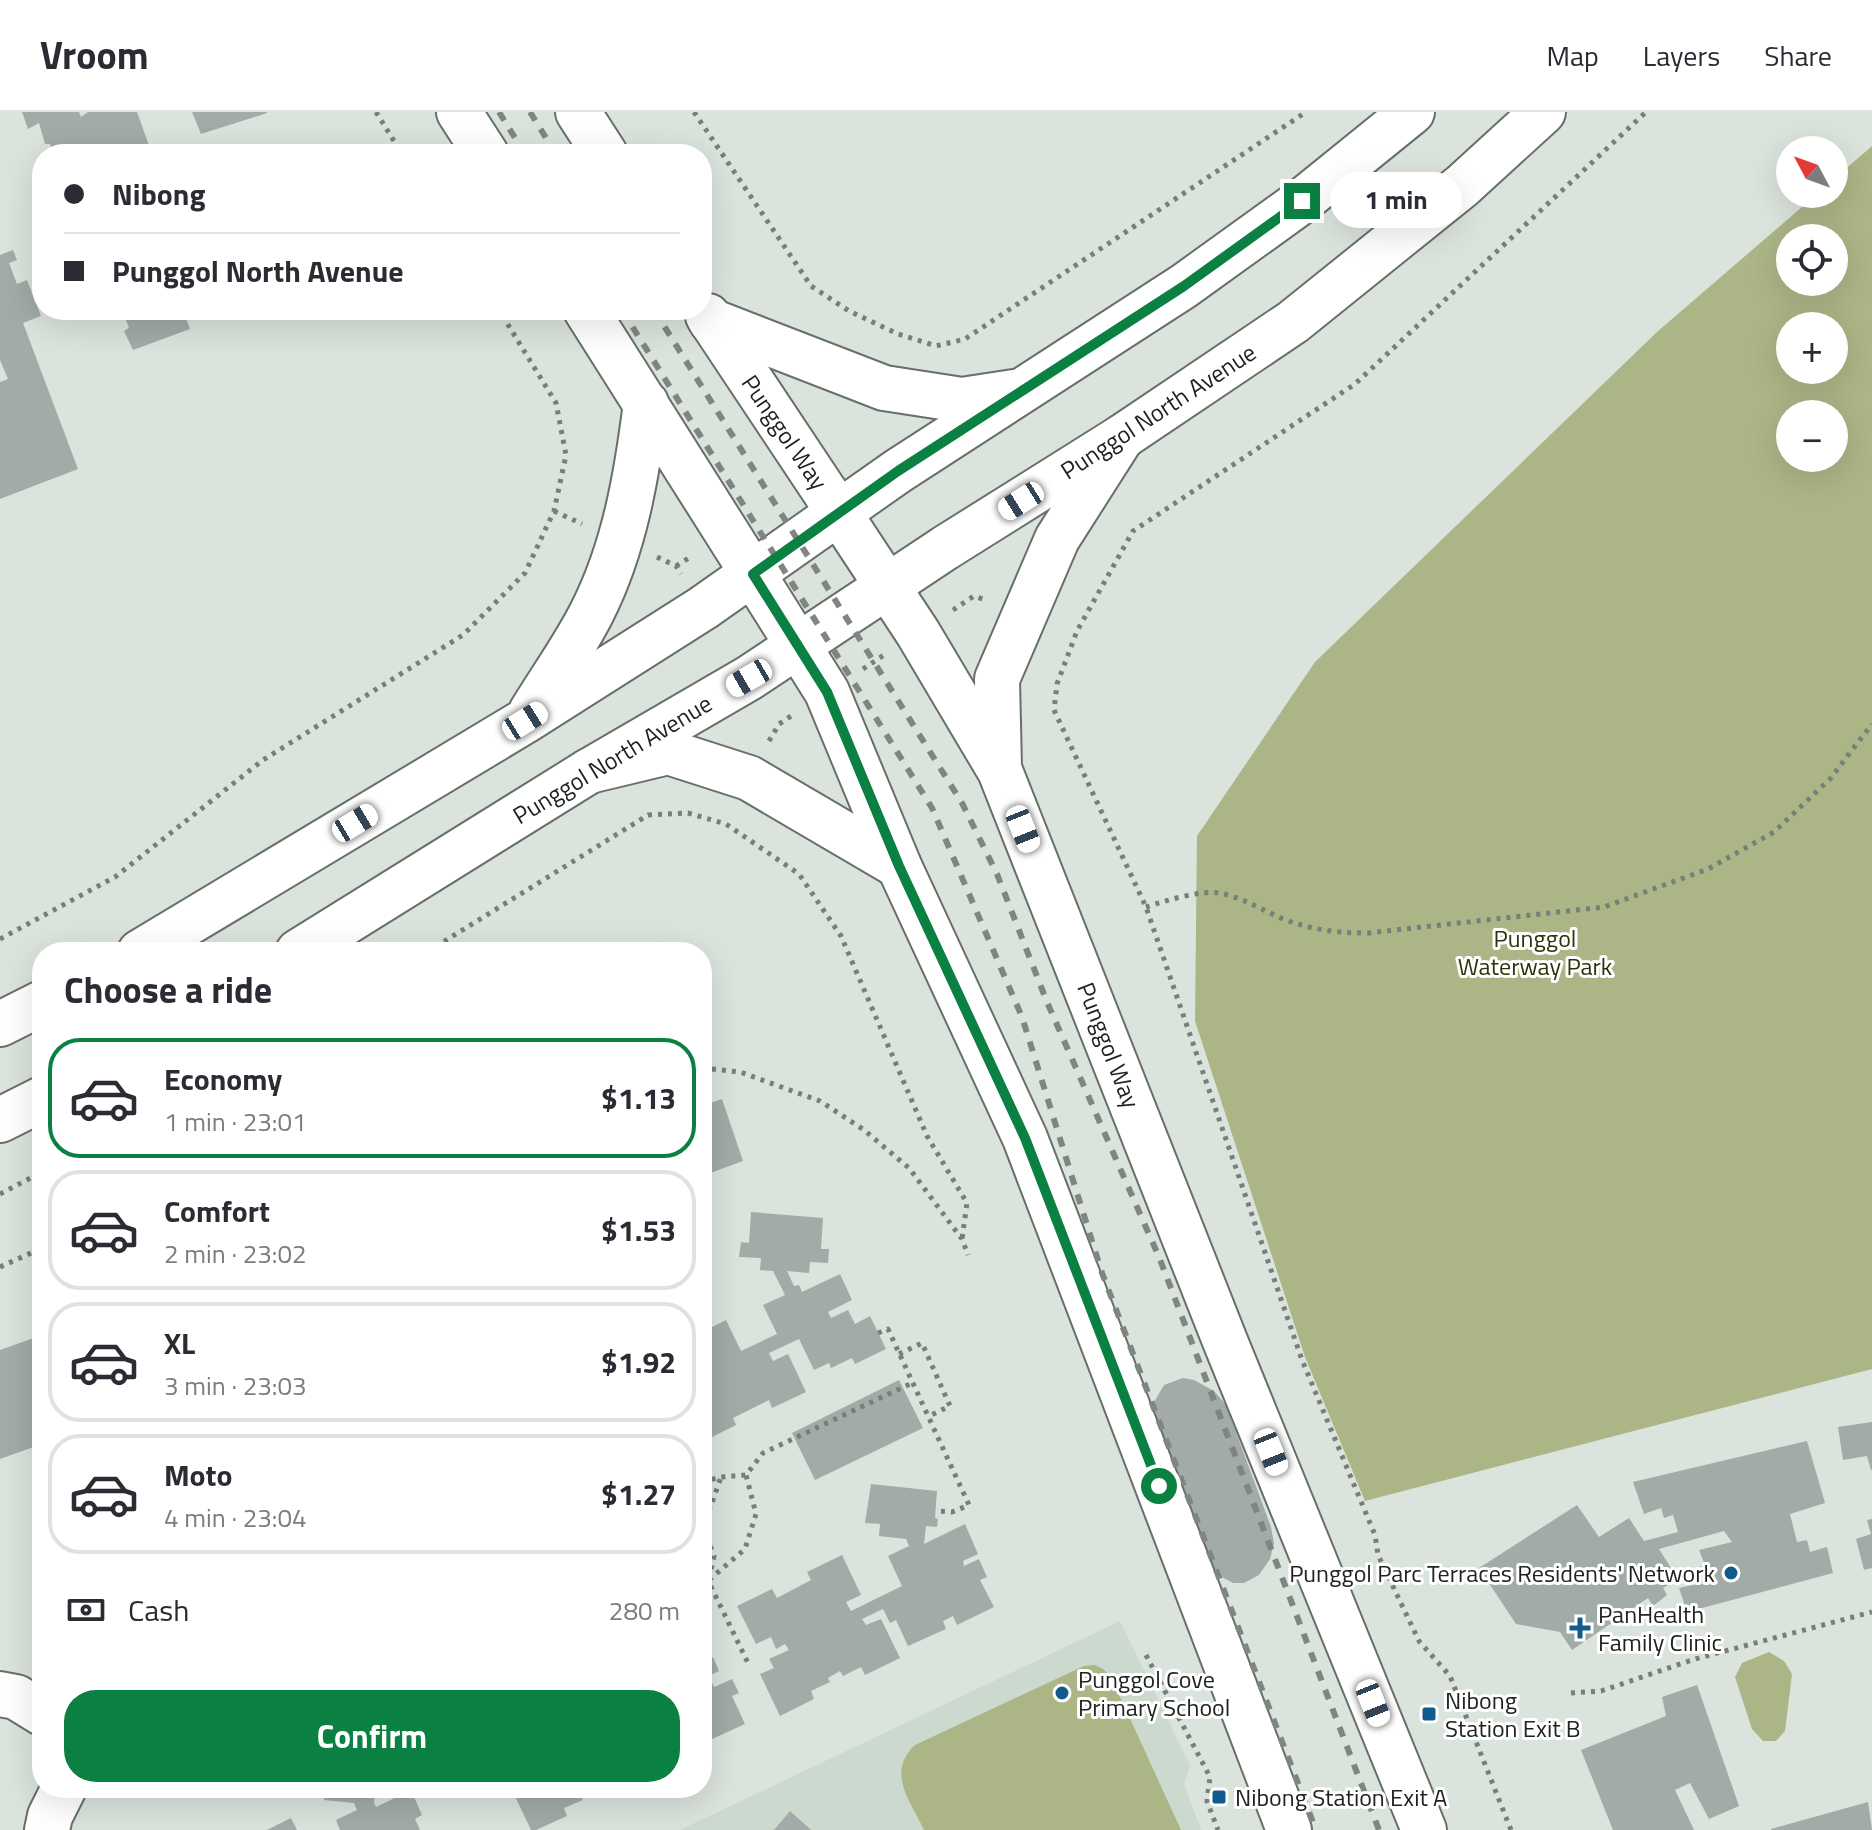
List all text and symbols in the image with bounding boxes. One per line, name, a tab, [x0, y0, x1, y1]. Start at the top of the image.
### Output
text: Vroom	[40, 26, 149, 84]
text: Map	[1546, 34, 1599, 77]
text: Layers	[1643, 34, 1720, 77]
text: Share	[1764, 34, 1832, 77]
north arrow	[1776, 136, 1848, 208]
map controls	[1776, 136, 1848, 472]
text: Nibong	[112, 171, 205, 217]
callout: 1 min	[1330, 173, 1462, 229]
text: 1 min	[1364, 180, 1428, 219]
route end	[1284, 183, 1320, 219]
button: locate	[1776, 224, 1848, 296]
text: Punggol North Avenue	[112, 248, 404, 294]
button: +	[1776, 312, 1848, 384]
street label: Punggol North Avenue	[1053, 334, 1263, 488]
street label: Punggol Way	[733, 367, 837, 497]
button: −	[1776, 400, 1848, 472]
car	[994, 478, 1048, 524]
car	[722, 656, 776, 700]
street label: Punggol North Avenue	[506, 685, 718, 833]
car	[498, 698, 552, 744]
car	[328, 800, 382, 846]
car	[1003, 802, 1043, 856]
park label: Punggol Waterway Park	[1458, 920, 1613, 984]
text: Choose a ride	[64, 962, 272, 1017]
street label: Punggol Way	[1068, 977, 1150, 1114]
text: Economy	[164, 1056, 282, 1102]
icon: car	[68, 1062, 140, 1134]
text: $1.13	[601, 1075, 676, 1121]
text: 1 min · 23:01	[164, 1102, 307, 1141]
text: Comfort	[164, 1188, 270, 1234]
icon: car	[68, 1194, 140, 1266]
text: $1.53	[601, 1207, 676, 1253]
text: 2 min · 23:02	[164, 1234, 307, 1273]
text: XL	[164, 1320, 195, 1366]
icon: car	[68, 1326, 140, 1398]
text: $1.92	[601, 1339, 676, 1385]
text: 3 min · 23:03	[164, 1366, 307, 1405]
car	[1251, 1425, 1291, 1479]
text: Moto	[164, 1452, 232, 1498]
icon: car	[68, 1458, 140, 1530]
route start	[1141, 1468, 1177, 1504]
text: $1.27	[601, 1471, 676, 1517]
text: 4 min · 23:04	[164, 1498, 307, 1537]
place label: Punggol Parc Terraces Residents' Network	[1289, 1555, 1715, 1591]
marker: Punggol Parc Terraces Residents' Network	[1722, 1564, 1740, 1582]
text: Cash	[128, 1587, 189, 1633]
icon: cash	[64, 1588, 108, 1632]
text: 280 m	[609, 1591, 680, 1630]
place label: PanHealth Family Clinic	[1598, 1596, 1722, 1660]
marker: PanHealth Family Clinic	[1569, 1617, 1591, 1639]
place label: Punggol Cove Primary School	[1078, 1661, 1230, 1725]
car	[1353, 1676, 1393, 1730]
place label: Nibong Station Exit B	[1445, 1682, 1581, 1746]
marker: Punggol Cove Primary School	[1053, 1684, 1071, 1702]
button: Confirm	[64, 1690, 680, 1782]
marker: Nibong Station Exit B	[1420, 1705, 1438, 1723]
place label: Nibong Station Exit A	[1235, 1779, 1447, 1815]
marker: Nibong Station Exit A	[1210, 1788, 1228, 1806]

